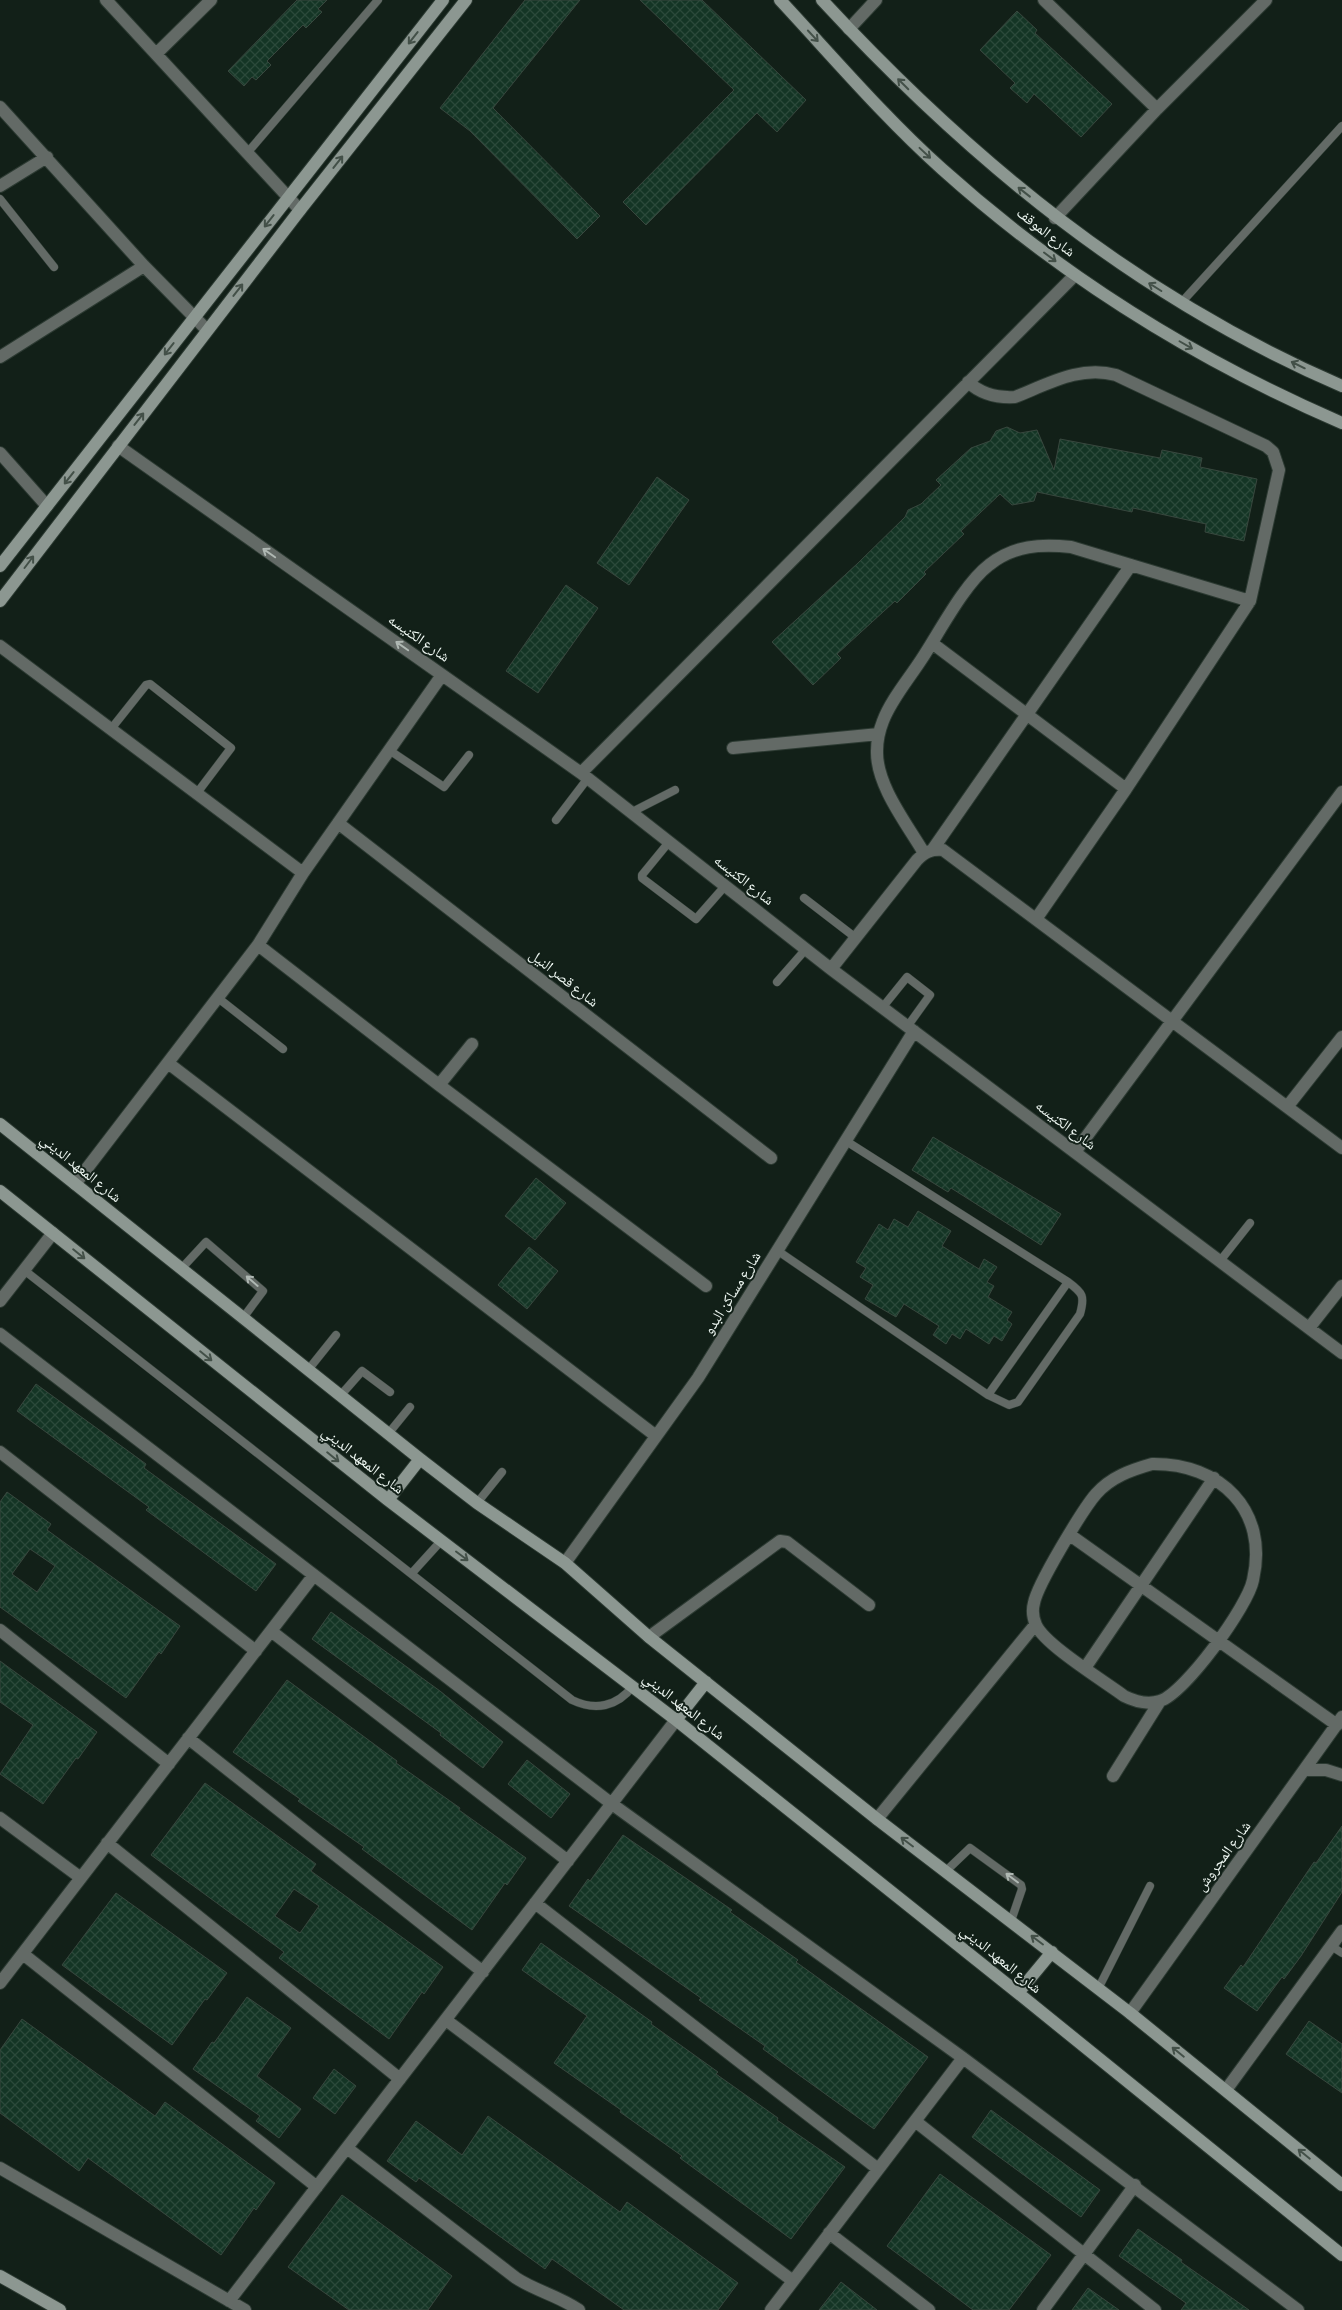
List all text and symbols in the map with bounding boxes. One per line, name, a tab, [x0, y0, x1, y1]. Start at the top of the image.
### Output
one-way arrow	[807, 29, 819, 42]
one-way arrow	[407, 31, 418, 44]
one-way arrow	[897, 77, 909, 90]
one-way arrow	[919, 147, 932, 159]
one-way arrow	[332, 156, 343, 169]
one-way arrow	[1017, 187, 1030, 198]
street label: شارع الموقف	[1012, 205, 1078, 261]
one-way arrow	[264, 215, 275, 228]
one-way arrow	[1043, 251, 1056, 262]
one-way arrow	[1149, 282, 1163, 292]
one-way arrow	[232, 284, 243, 297]
one-way arrow	[1179, 341, 1193, 351]
one-way arrow	[164, 342, 174, 356]
one-way arrow	[1291, 360, 1306, 370]
one-way arrow	[133, 413, 144, 426]
one-way arrow	[64, 471, 75, 484]
one-way arrow	[263, 548, 277, 558]
one-way arrow	[24, 556, 35, 569]
street label: شارع الكنيسه	[384, 612, 452, 667]
one-way arrow	[396, 641, 409, 652]
street label: شارع الكنيسه	[710, 853, 776, 910]
street label: شارع قصر النيل	[525, 947, 601, 1011]
street label: شارع الكنيسه	[1032, 1098, 1099, 1154]
street label: شارع المعهد الديني	[35, 1131, 124, 1208]
one-way arrow	[72, 1249, 85, 1260]
street label: شارع مساكن البدو	[701, 1249, 766, 1338]
one-way arrow	[246, 1276, 259, 1287]
one-way arrow	[199, 1350, 212, 1361]
street label: شارع المعهد الديني	[317, 1424, 406, 1500]
one-way arrow	[326, 1451, 339, 1462]
one-way arrow	[455, 1551, 468, 1562]
street label: شارع المعهد الديني	[638, 1670, 727, 1746]
street label: شارع المجروش	[1193, 1819, 1255, 1895]
one-way arrow	[901, 1836, 914, 1847]
one-way arrow	[1006, 1873, 1019, 1884]
street label: شارع المعهد الديني	[955, 1922, 1044, 1999]
one-way arrow	[1030, 1935, 1043, 1946]
one-way arrow	[1172, 2046, 1185, 2057]
one-way arrow	[1298, 2148, 1311, 2159]

